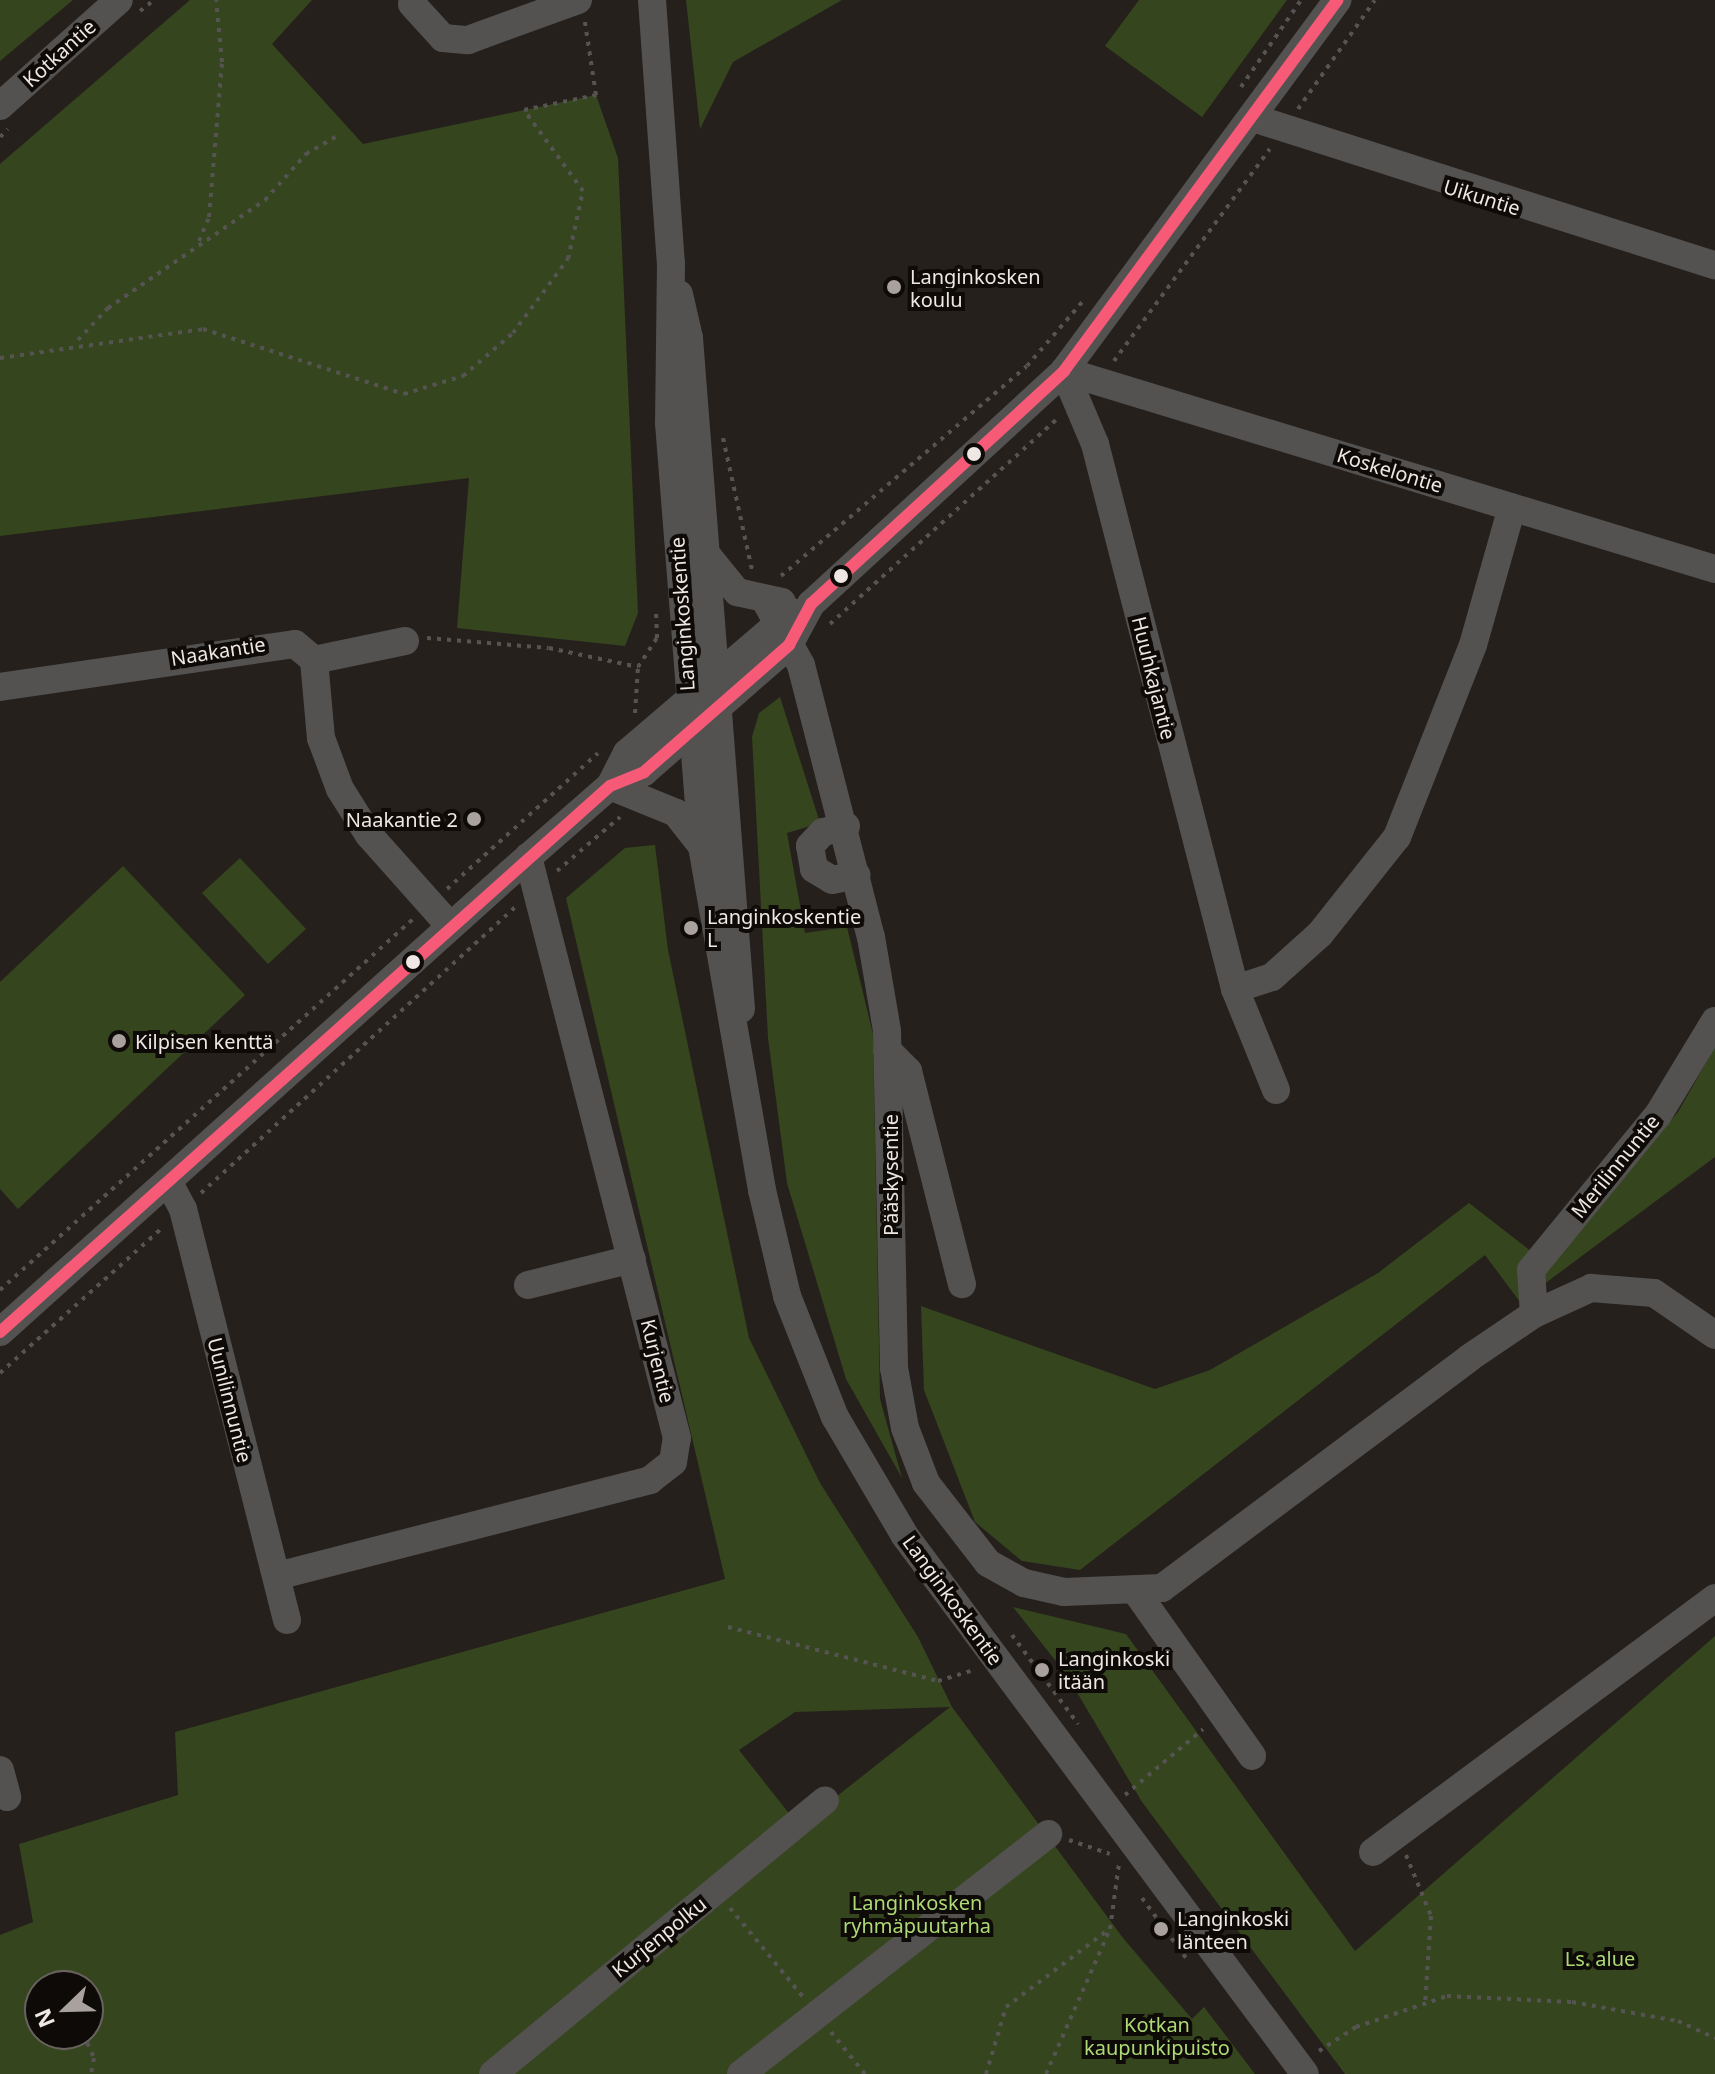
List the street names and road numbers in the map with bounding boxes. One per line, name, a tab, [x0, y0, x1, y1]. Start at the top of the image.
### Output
street label: Kotkantie	[18, 14, 100, 92]
street label: Uikuntie	[1441, 174, 1523, 220]
street label: Koskelontie	[1334, 443, 1446, 497]
street label: Langinkoskentie	[665, 536, 699, 692]
street label: Huuhkajantie	[1127, 614, 1181, 742]
street label: Naakantie	[169, 632, 267, 670]
street label: Merilinnuntie	[1566, 1109, 1664, 1223]
street label: Pääskysentie	[878, 1114, 902, 1236]
street label: Kurjentie	[636, 1317, 680, 1405]
street label: Uunilinnuntie	[203, 1335, 257, 1465]
street label: Langinkoskentie	[898, 1531, 1008, 1669]
street label: Kurjenpolku	[607, 1892, 711, 1982]

